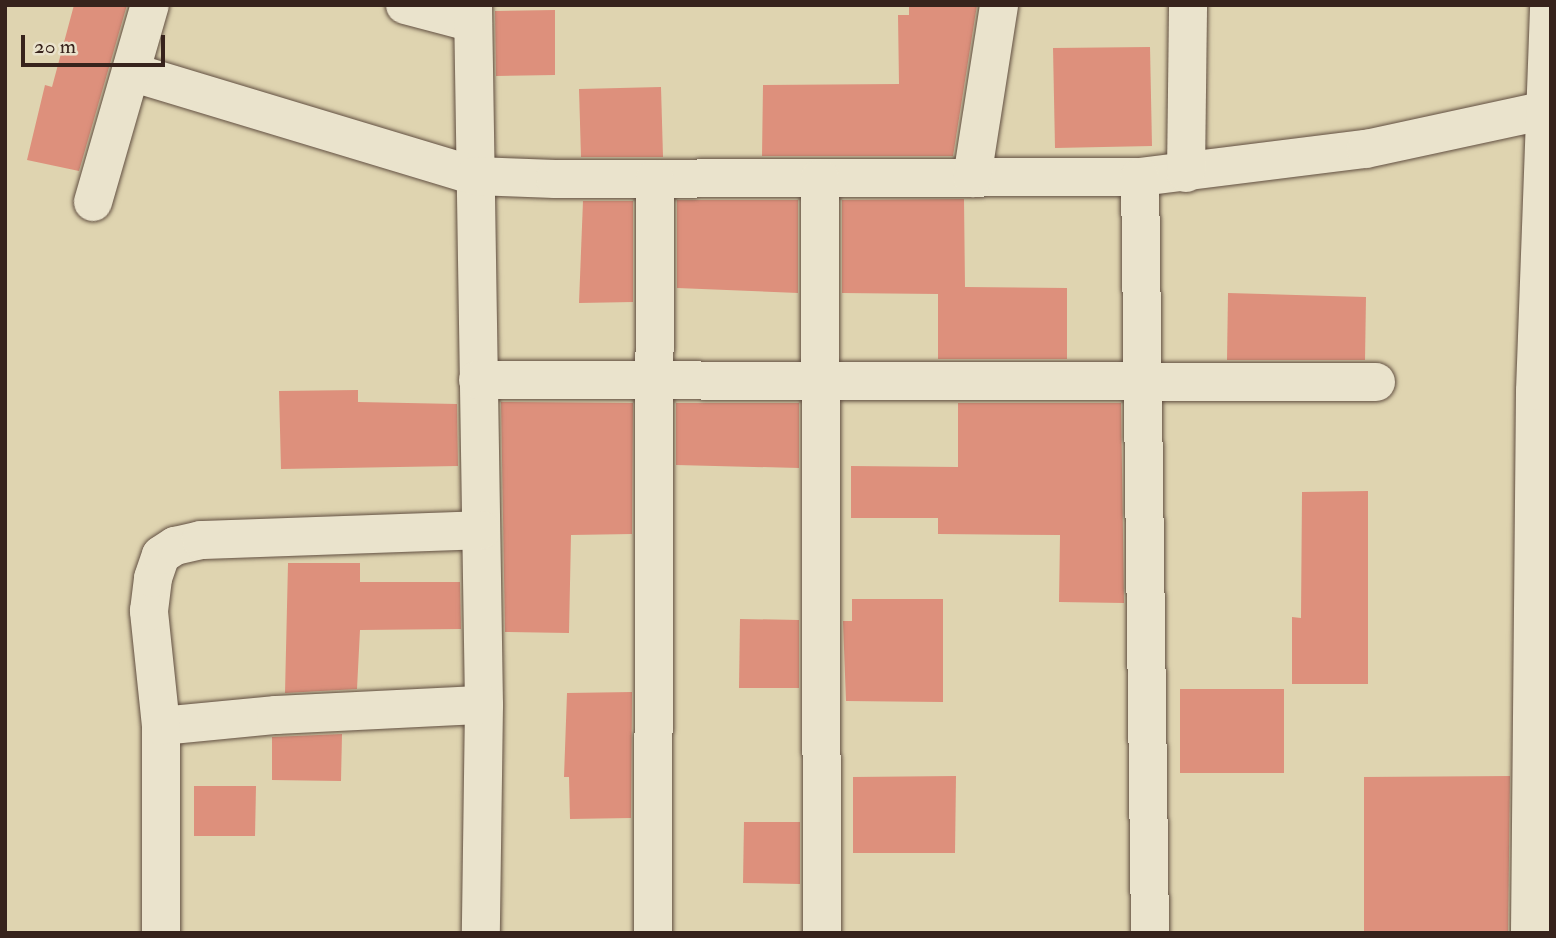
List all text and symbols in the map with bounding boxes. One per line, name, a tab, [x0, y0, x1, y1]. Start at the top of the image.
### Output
scale bar	[24, 21, 168, 65]
text: 20 m	[34, 33, 76, 60]

